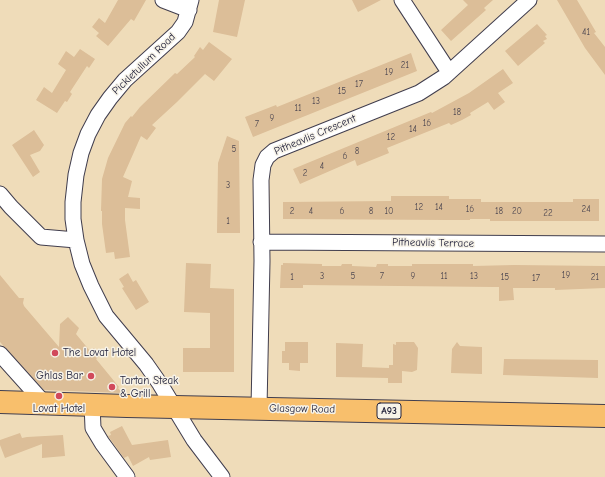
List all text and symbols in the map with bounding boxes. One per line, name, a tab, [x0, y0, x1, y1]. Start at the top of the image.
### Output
house number: 41	[582, 27, 590, 37]
street label: Pickletullum Road	[110, 30, 178, 98]
house number: 21	[401, 60, 409, 70]
house number: 19	[385, 67, 393, 77]
house number: 17	[355, 79, 363, 89]
house number: 15	[338, 86, 346, 96]
house number: 13	[312, 96, 320, 106]
house number: 11	[294, 103, 302, 113]
house number: 18	[453, 107, 461, 117]
street label: Pitheavlis Crescent	[272, 112, 358, 158]
house number: 9	[270, 113, 274, 123]
house number: 16	[423, 118, 431, 128]
house number: 7	[255, 119, 259, 129]
house number: 14	[409, 124, 417, 134]
house number: 12	[387, 132, 395, 142]
house number: 5	[232, 144, 236, 154]
house number: 8	[355, 146, 359, 156]
house number: 6	[343, 151, 347, 161]
house number: 4	[320, 161, 324, 171]
house number: 2	[303, 168, 307, 178]
house number: 3	[226, 180, 230, 190]
house number: 12	[415, 202, 423, 212]
house number: 14	[435, 202, 443, 212]
house number: 16	[466, 204, 474, 214]
house number: 24	[581, 204, 591, 214]
house number: 2	[290, 206, 294, 216]
house number: 4	[309, 206, 313, 216]
house number: 6	[340, 206, 344, 216]
house number: 8	[369, 206, 373, 216]
house number: 10	[384, 206, 394, 216]
house number: 18	[495, 206, 503, 216]
house number: 20	[512, 206, 522, 216]
house number: 22	[543, 208, 553, 218]
house number: 1	[226, 216, 230, 226]
street label: Pitheavlis Terrace	[392, 236, 474, 250]
house number: 19	[562, 270, 570, 280]
house number: 3	[320, 271, 324, 281]
house number: 5	[351, 271, 355, 281]
house number: 7	[380, 271, 384, 281]
house number: 9	[411, 271, 415, 281]
house number: 11	[440, 271, 448, 281]
house number: 13	[470, 271, 478, 281]
house number: 1	[290, 272, 294, 282]
house number: 15	[501, 272, 509, 282]
house number: 21	[591, 272, 599, 282]
house number: 17	[532, 273, 540, 283]
place label: The Lovat Hotel	[63, 346, 136, 360]
marker: The Lovat Hotel	[50, 348, 60, 358]
place label: Ghlas Bar	[36, 369, 83, 383]
marker: Ghlas Bar	[86, 371, 96, 381]
place label: Tartan Steak & Grill	[120, 374, 178, 400]
marker: Tartan Steak & Grill	[107, 382, 117, 392]
marker: Lovat Hotel	[54, 391, 64, 401]
place label: Lovat Hotel	[33, 402, 85, 416]
street label: Glasgow Road	[269, 402, 335, 416]
road number: A93	[377, 403, 401, 419]

